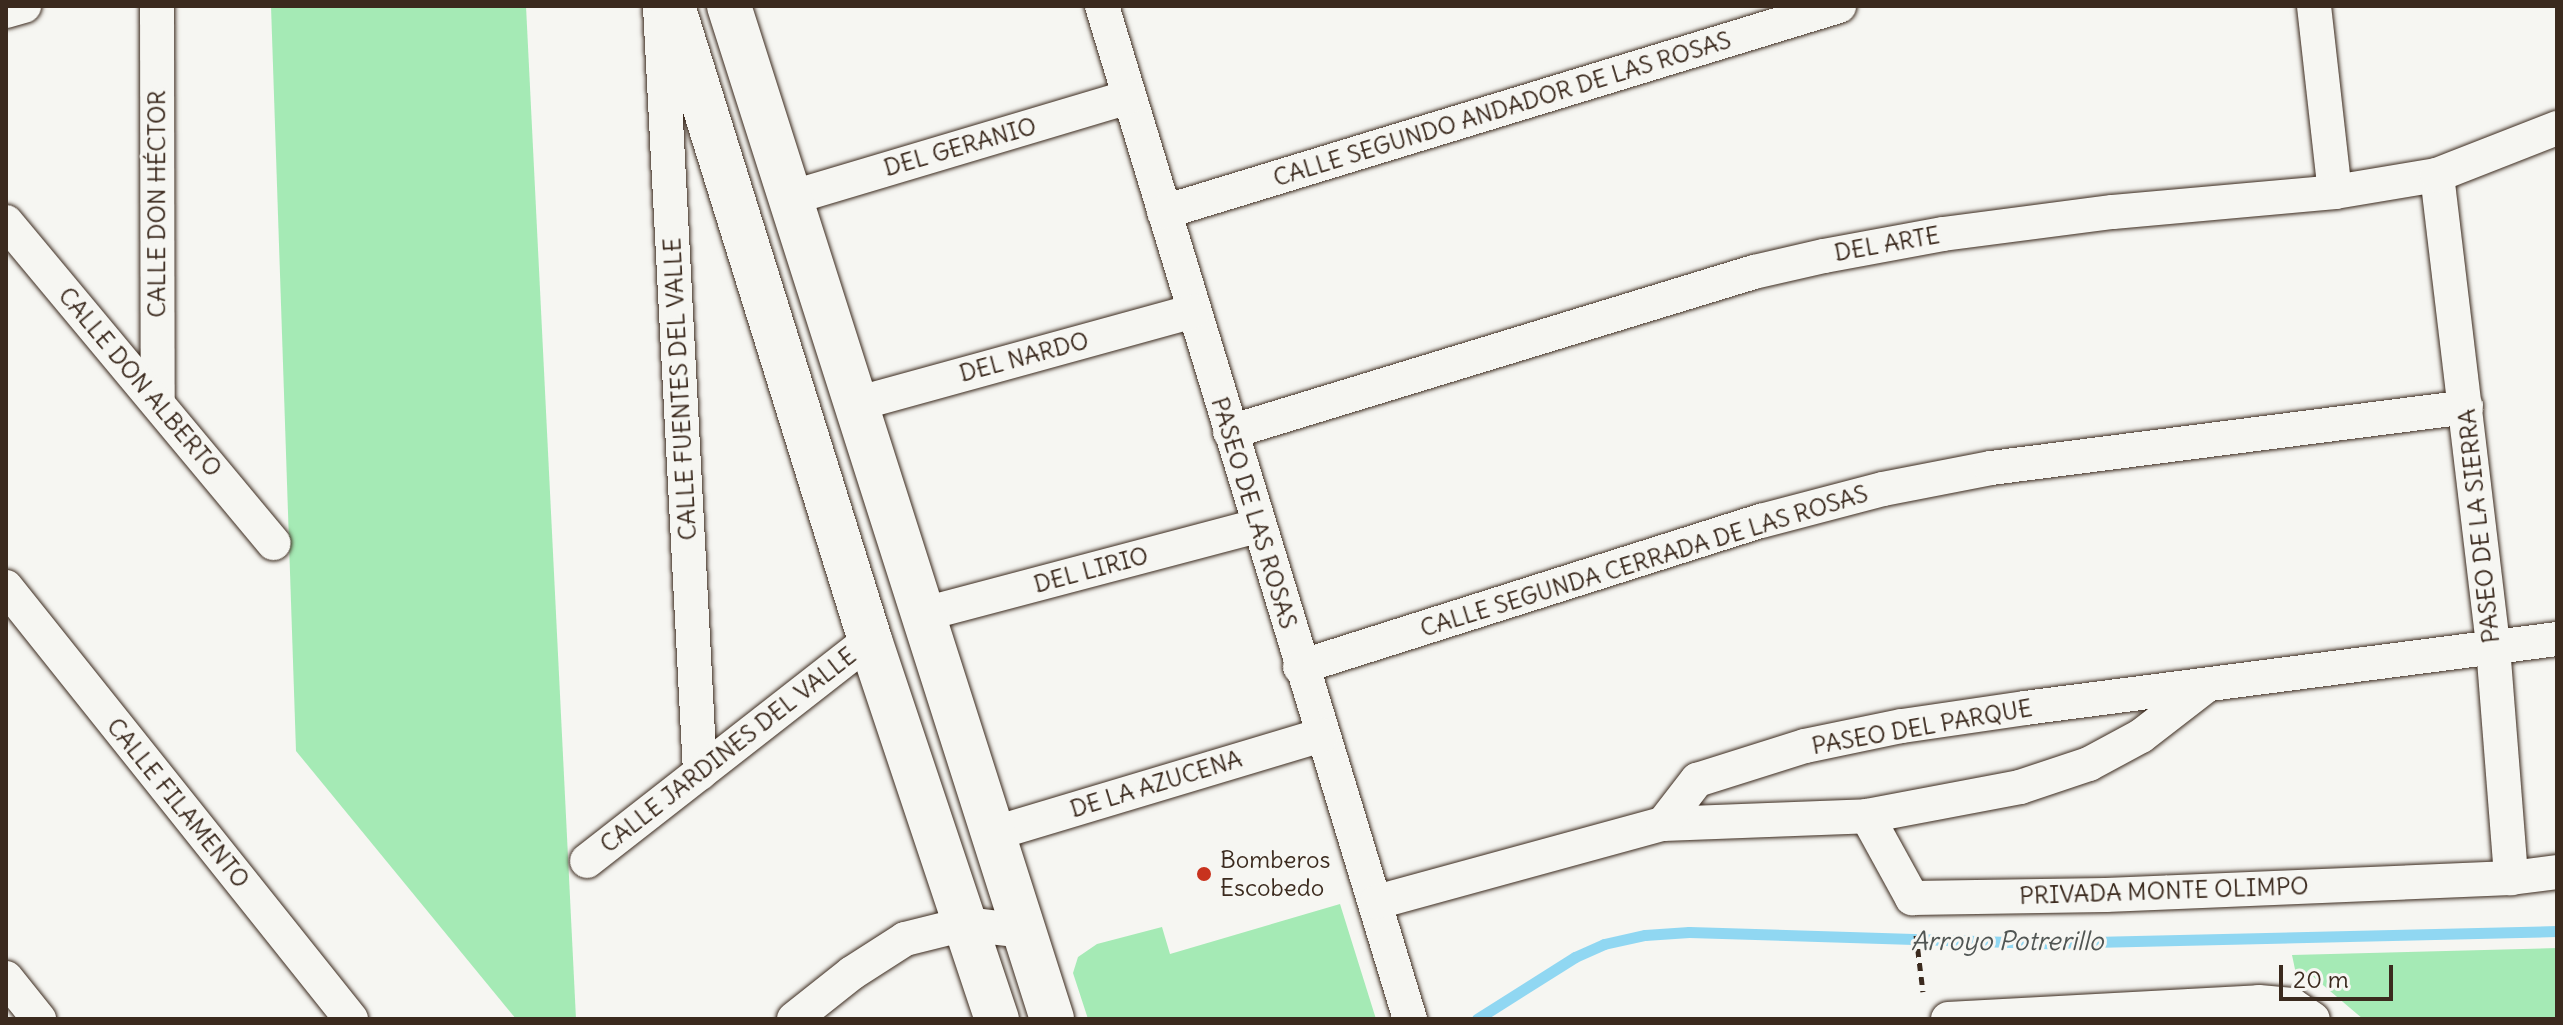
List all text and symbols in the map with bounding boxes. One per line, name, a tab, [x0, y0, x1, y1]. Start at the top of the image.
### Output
street label: CALLE SEGUNDO ANDADOR DE LAS ROSAS	[1270, 25, 1734, 193]
street label: CALLE DON HÉCTOR	[143, 90, 171, 318]
street label: DEL GERANIO	[880, 111, 1040, 183]
street label: DEL ARTE	[1832, 221, 1942, 267]
street label: CALLE FUENTES DEL VALLE	[658, 237, 702, 541]
street label: CALLE DON ALBERTO	[52, 281, 228, 483]
street label: DEL NARDO	[956, 326, 1092, 388]
street label: PASEO DE LAS ROSAS	[1205, 394, 1303, 632]
street label: PASEO DE LA SIERRA	[2452, 407, 2506, 645]
street label: CALLE SEGUNDA CERRADA DE LAS ROSAS	[1417, 479, 1871, 643]
street label: DEL LIRIO	[1031, 541, 1151, 599]
street label: CALLE JARDINES DEL VALLE	[594, 641, 862, 859]
street label: PASEO DEL PARQUE	[1810, 693, 2034, 761]
street label: CALLE FILAMENTO	[101, 712, 255, 894]
street label: DE LA AZUCENA	[1067, 744, 1245, 824]
place label: Bomberos Escobedo	[1220, 846, 1330, 902]
marker: Bomberos Escobedo	[1195, 865, 1213, 883]
street label: PRIVADA MONTE OLIMPO	[2019, 872, 2309, 910]
water label: Arroyo Potrerillo	[1911, 925, 2103, 957]
scale bar	[2283, 949, 2397, 999]
text: 20 m	[2293, 964, 2349, 994]

